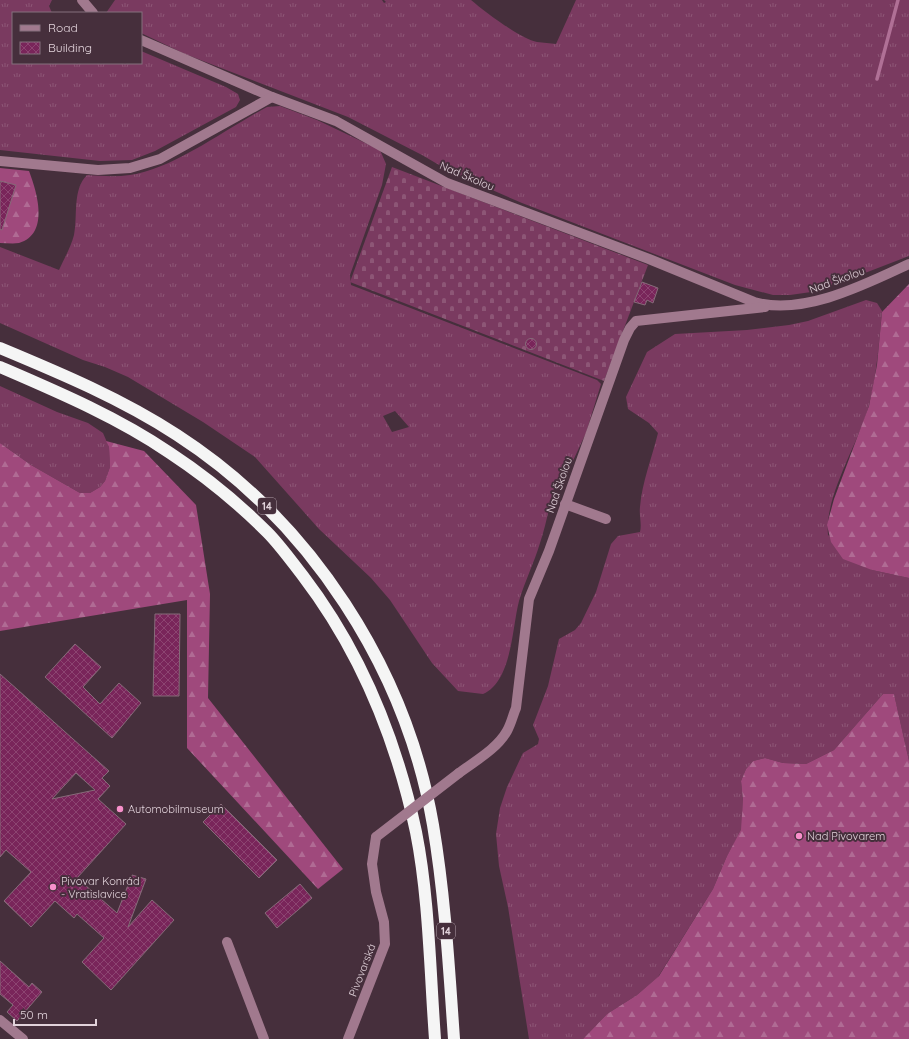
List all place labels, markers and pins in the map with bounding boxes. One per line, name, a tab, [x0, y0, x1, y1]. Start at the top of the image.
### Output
place label: Automobilmuseum	[128, 802, 224, 816]
marker: Automobilmuseum	[115, 804, 125, 814]
place label: Nad Pivovarem	[807, 829, 885, 843]
marker: Nad Pivovarem	[794, 831, 804, 841]
place label: Pivovar Konrád - Vratislavice	[61, 874, 140, 901]
marker: Pivovar Konrád - Vratislavice	[48, 882, 58, 892]

